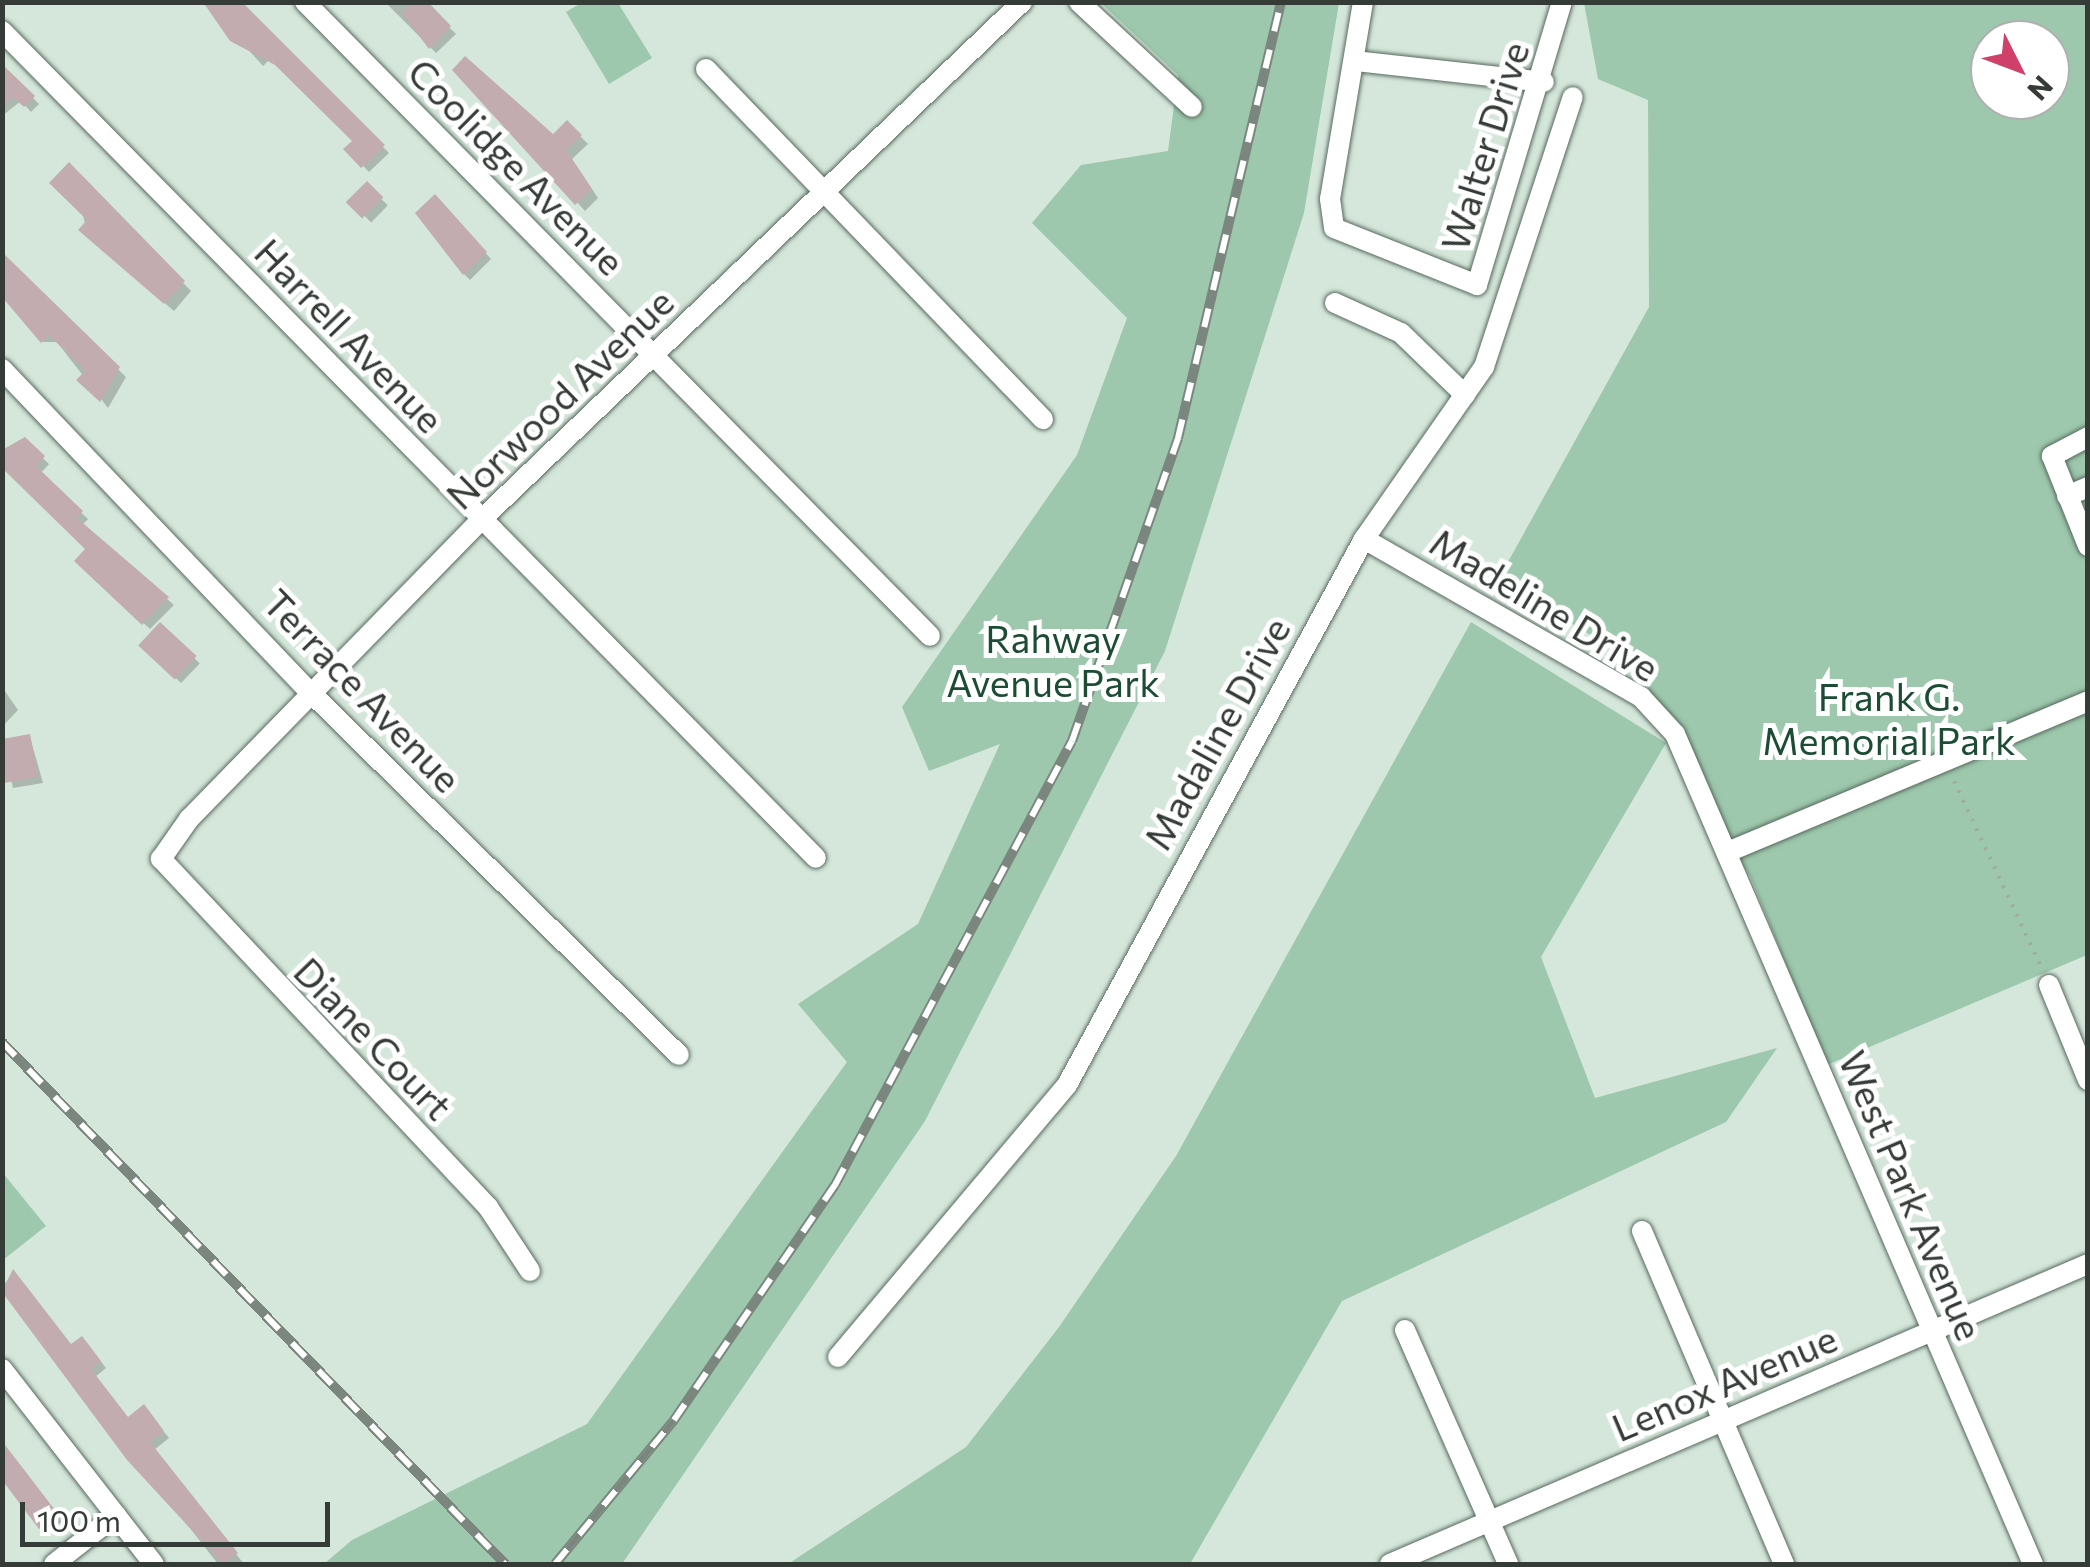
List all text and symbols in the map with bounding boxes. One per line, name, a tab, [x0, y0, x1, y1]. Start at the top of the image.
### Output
north arrow	[1970, 20, 2070, 120]
street label: Walter Drive	[1431, 36, 1537, 256]
street label: Coolidge Avenue	[399, 48, 635, 284]
text: N	[2021, 70, 2060, 108]
street label: Harrell Avenue	[246, 229, 454, 441]
street label: Norwood Avenue	[436, 278, 682, 518]
street label: Madeline Drive	[1423, 518, 1667, 690]
street label: Terrace Avenue	[255, 579, 471, 801]
street label: Madaline Drive	[1134, 609, 1298, 857]
park label: Rahway Avenue Park	[946, 615, 1160, 704]
park label: Frank G. Memorial Park	[1762, 673, 2016, 762]
street label: Diane Court	[286, 948, 462, 1128]
street label: West Park Avenue	[1831, 1044, 1993, 1346]
street label: Lenox Avenue	[1605, 1314, 1843, 1450]
scale bar	[25, 1482, 335, 1544]
text: 100 m	[37, 1501, 121, 1538]

